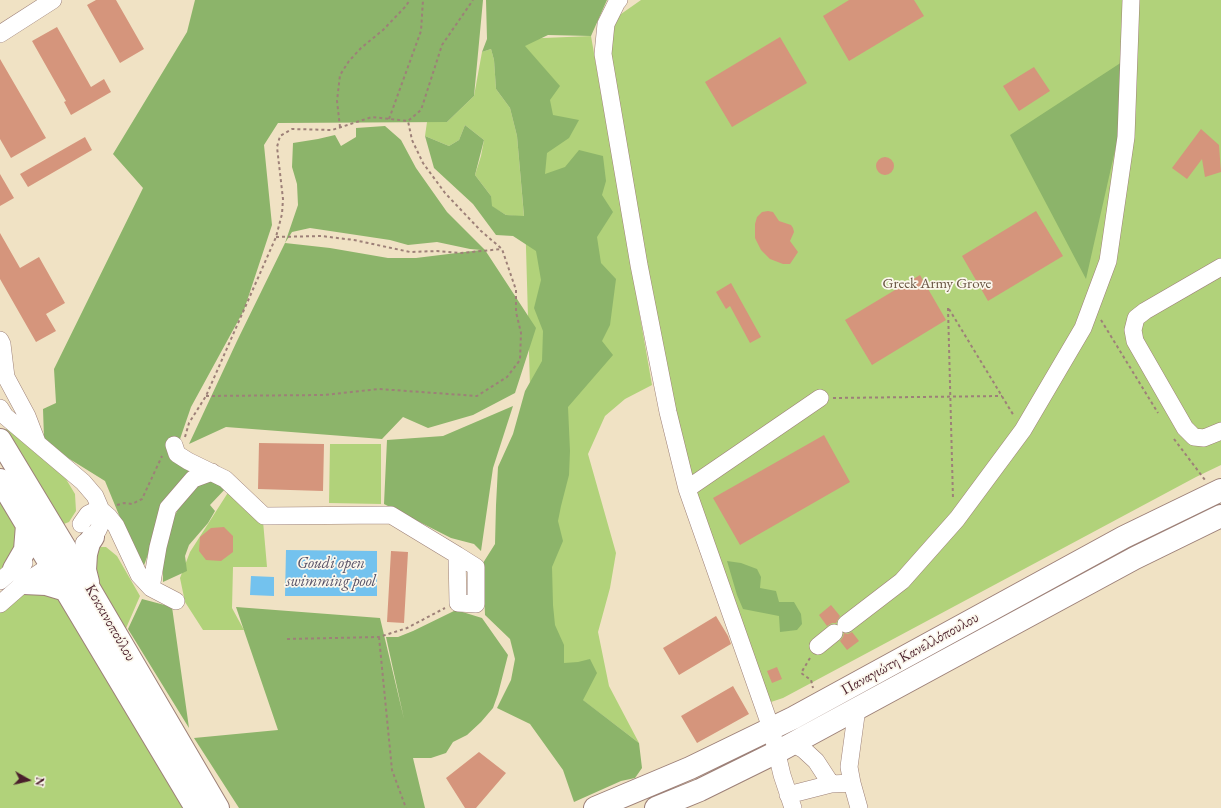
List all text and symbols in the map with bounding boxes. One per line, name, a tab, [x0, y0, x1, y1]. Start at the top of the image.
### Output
park label: Greek Army Grove	[883, 275, 991, 293]
water label: Goudi open swimming pool	[286, 554, 376, 592]
street label: Κοκκινοπούλου	[81, 581, 139, 665]
street label: Παναγιώτη Κανελλόπουλου	[838, 609, 982, 699]
north arrow	[8, 760, 48, 800]
text: N	[32, 776, 47, 787]

